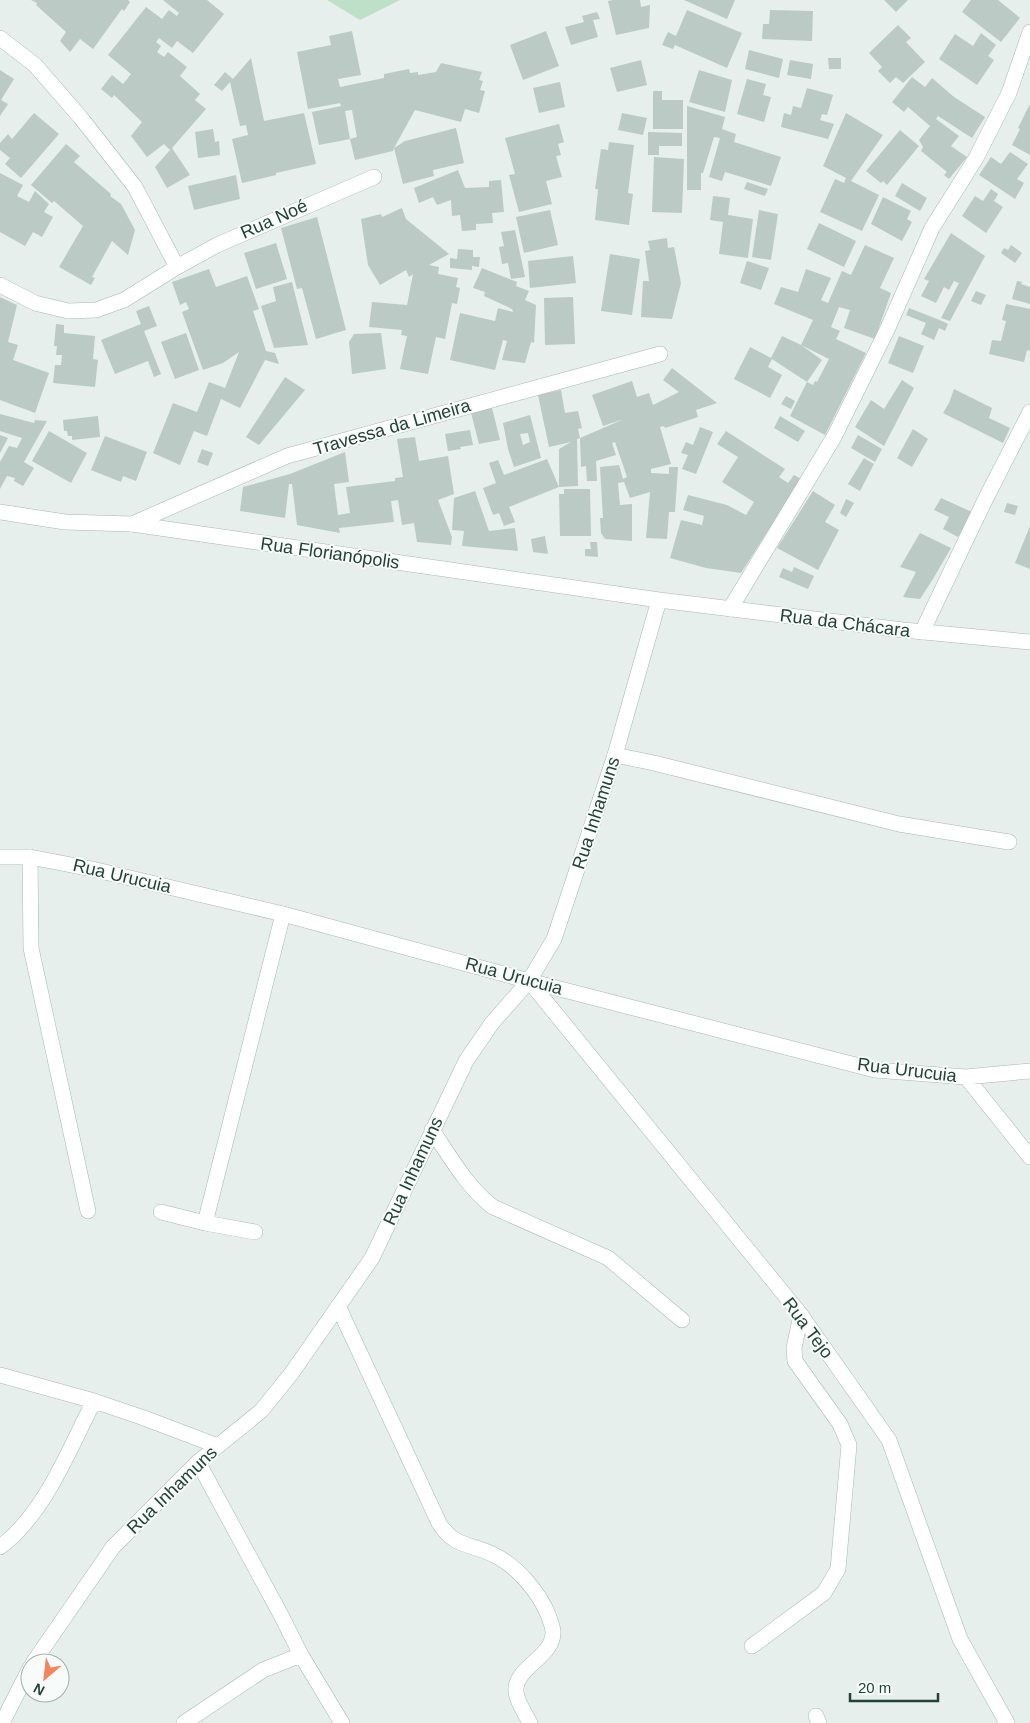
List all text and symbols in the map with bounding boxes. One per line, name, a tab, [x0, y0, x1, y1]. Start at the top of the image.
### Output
street label: Rua Noé	[237, 195, 311, 243]
street label: Travessa da Limeira	[311, 395, 474, 459]
street label: Rua Florianópolis	[259, 533, 401, 573]
street label: Rua da Chácara	[779, 605, 912, 641]
street label: Rua Inhamuns	[568, 754, 624, 872]
street label: Rua Urucuia	[71, 855, 174, 897]
street label: Rua Urucuia	[463, 953, 566, 999]
street label: Rua Urucuia	[856, 1054, 959, 1086]
street label: Rua Inhamuns	[379, 1114, 447, 1228]
street label: Rua Tejo	[779, 1294, 837, 1362]
street label: Rua Inhamuns	[123, 1442, 221, 1538]
north arrow	[20, 1653, 70, 1703]
scale bar	[850, 1670, 938, 1702]
text: 20 m	[858, 1679, 891, 1696]
text: N	[31, 1680, 47, 1699]

